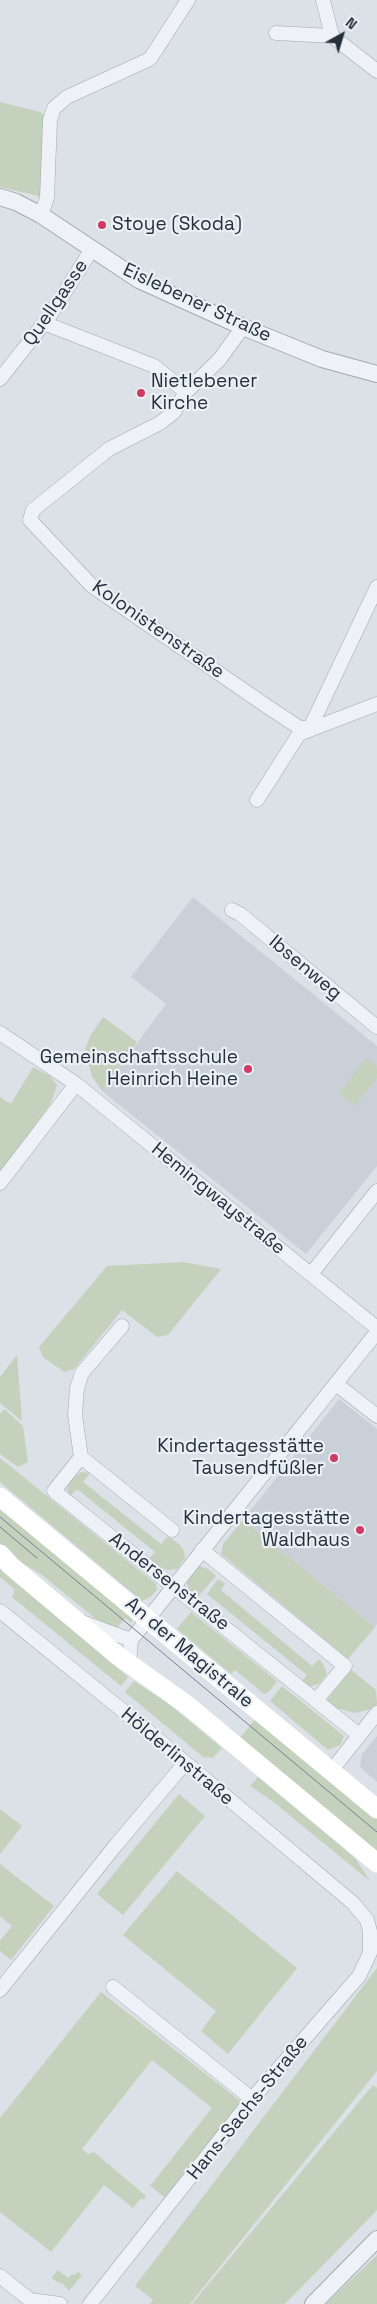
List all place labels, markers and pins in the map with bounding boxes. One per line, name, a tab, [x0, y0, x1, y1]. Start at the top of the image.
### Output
place label: Stoye (Skoda)	[112, 214, 242, 236]
marker: Stoye (Skoda)	[96, 219, 108, 231]
place label: Nietlebener Kirche	[151, 371, 257, 415]
marker: Nietlebener Kirche	[135, 387, 147, 399]
place label: Gemeinschaftsschule Heinrich Heine	[40, 1047, 238, 1091]
marker: Gemeinschaftsschule Heinrich Heine	[242, 1063, 254, 1075]
place label: Kindertagesstätte Tausendfüßler	[157, 1436, 324, 1480]
marker: Kindertagesstätte Tausendfüßler	[328, 1452, 340, 1464]
place label: Kindertagesstätte Waldhaus	[183, 1508, 350, 1552]
marker: Kindertagesstätte Waldhaus	[354, 1524, 366, 1536]

